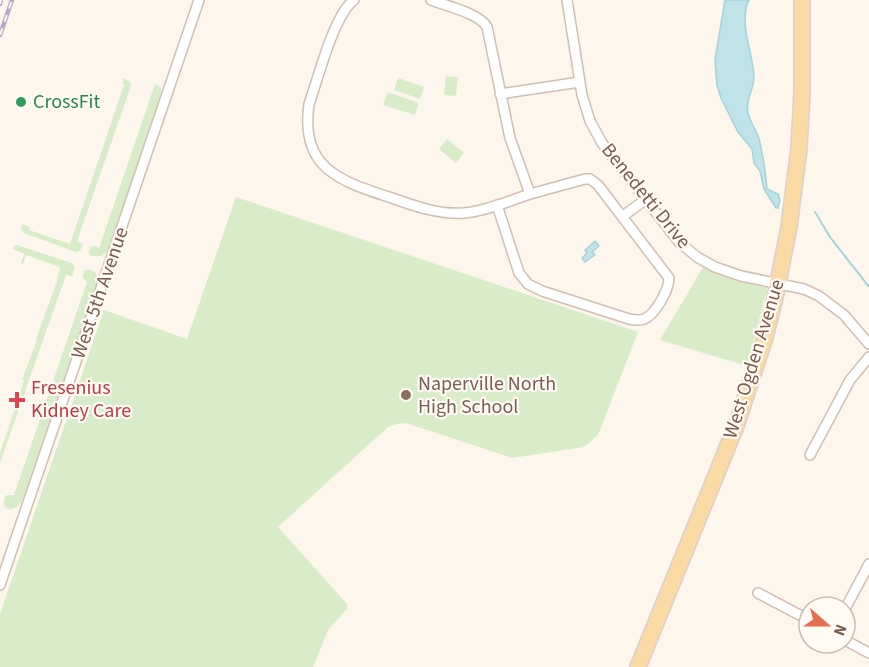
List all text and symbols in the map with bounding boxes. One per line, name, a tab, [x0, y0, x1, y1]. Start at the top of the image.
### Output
place label: CrossFit	[33, 88, 101, 116]
marker: CrossFit	[14, 95, 28, 109]
street label: Benedetti Drive	[595, 137, 697, 255]
street label: West 5th Avenue	[64, 223, 136, 363]
street label: West Ogden Avenue	[716, 276, 792, 442]
place label: Naperville North High School	[418, 370, 556, 421]
place label: Fresenius Kidney Care	[31, 374, 131, 425]
marker: Naperville North High School	[399, 388, 413, 402]
marker: Fresenius Kidney Care	[8, 391, 26, 409]
north arrow	[797, 595, 857, 655]
text: N	[828, 621, 852, 639]

